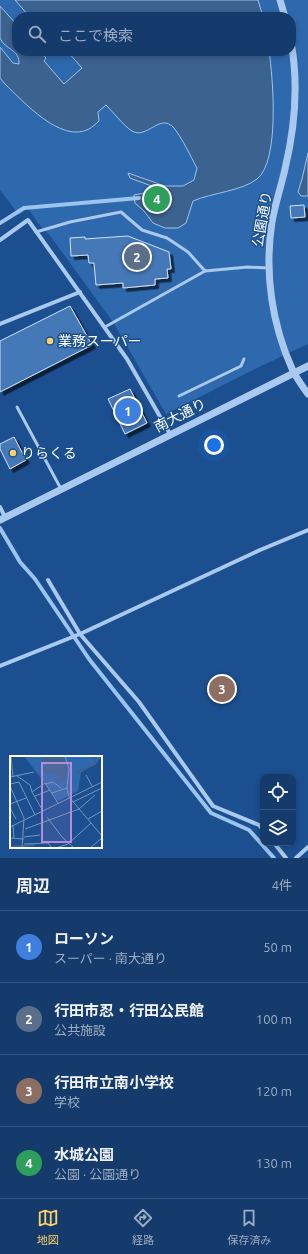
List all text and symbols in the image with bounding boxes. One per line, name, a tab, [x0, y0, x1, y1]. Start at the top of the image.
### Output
search box	[12, 12, 296, 56]
icon: search	[26, 23, 48, 45]
text: ここで検索	[58, 27, 133, 44]
pin: 4	[144, 184, 170, 214]
street label: 公園通り	[249, 190, 275, 248]
pin: 2	[124, 242, 150, 272]
place label: 業務スーパー	[58, 333, 142, 349]
marker: 業務スーパー	[45, 336, 55, 346]
street label: 南大通り	[151, 395, 209, 435]
pin: 1	[115, 396, 141, 426]
your location	[204, 435, 224, 455]
place label: りらくる	[21, 445, 77, 461]
marker: りらくる	[8, 448, 18, 458]
pin: 3	[209, 674, 235, 704]
inset map	[10, 756, 102, 848]
map controls	[260, 774, 296, 846]
button: locate	[260, 774, 296, 810]
button: layers	[260, 810, 296, 846]
text: 周辺	[16, 876, 50, 895]
text: 4件	[272, 878, 292, 892]
text: ローソン	[54, 930, 114, 947]
text: 1	[25, 940, 33, 954]
text: 50 m	[263, 940, 292, 954]
text: スーパー · 南大通り	[54, 951, 167, 965]
text: 行田市忍・行田公民館	[54, 1002, 204, 1019]
text: 2	[25, 1012, 33, 1026]
text: 100 m	[256, 1012, 292, 1026]
text: 公共施設	[54, 1023, 106, 1037]
text: 行田市立南小学校	[54, 1074, 174, 1091]
text: 3	[25, 1084, 33, 1098]
text: 120 m	[256, 1084, 292, 1098]
text: 学校	[54, 1095, 80, 1109]
text: 水城公園	[54, 1146, 114, 1163]
text: 4	[25, 1156, 33, 1170]
text: 130 m	[256, 1156, 292, 1170]
text: 公園 · 公園通り	[54, 1167, 141, 1181]
tab: 地図	[37, 1207, 59, 1247]
tab: 経路	[132, 1207, 154, 1247]
tab: 保存済み	[227, 1207, 271, 1247]

